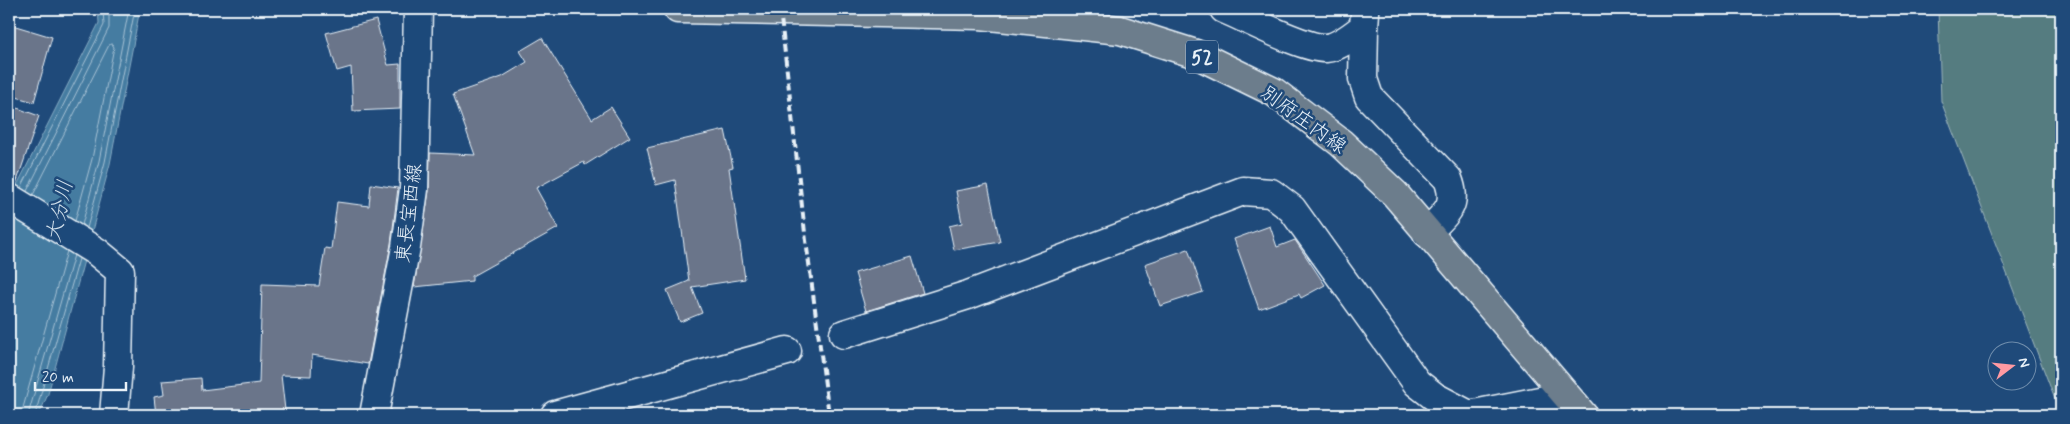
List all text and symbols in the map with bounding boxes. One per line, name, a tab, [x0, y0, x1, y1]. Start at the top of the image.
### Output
road number: 52	[1186, 41, 1218, 74]
street label: 別府庄内線	[1255, 80, 1352, 161]
street label: 東長宝西線	[390, 162, 429, 264]
water label: 大分川	[40, 177, 80, 245]
north arrow	[1988, 342, 2038, 392]
text: N	[2014, 356, 2033, 370]
scale bar	[35, 359, 126, 391]
text: 20 m	[42, 368, 74, 388]

